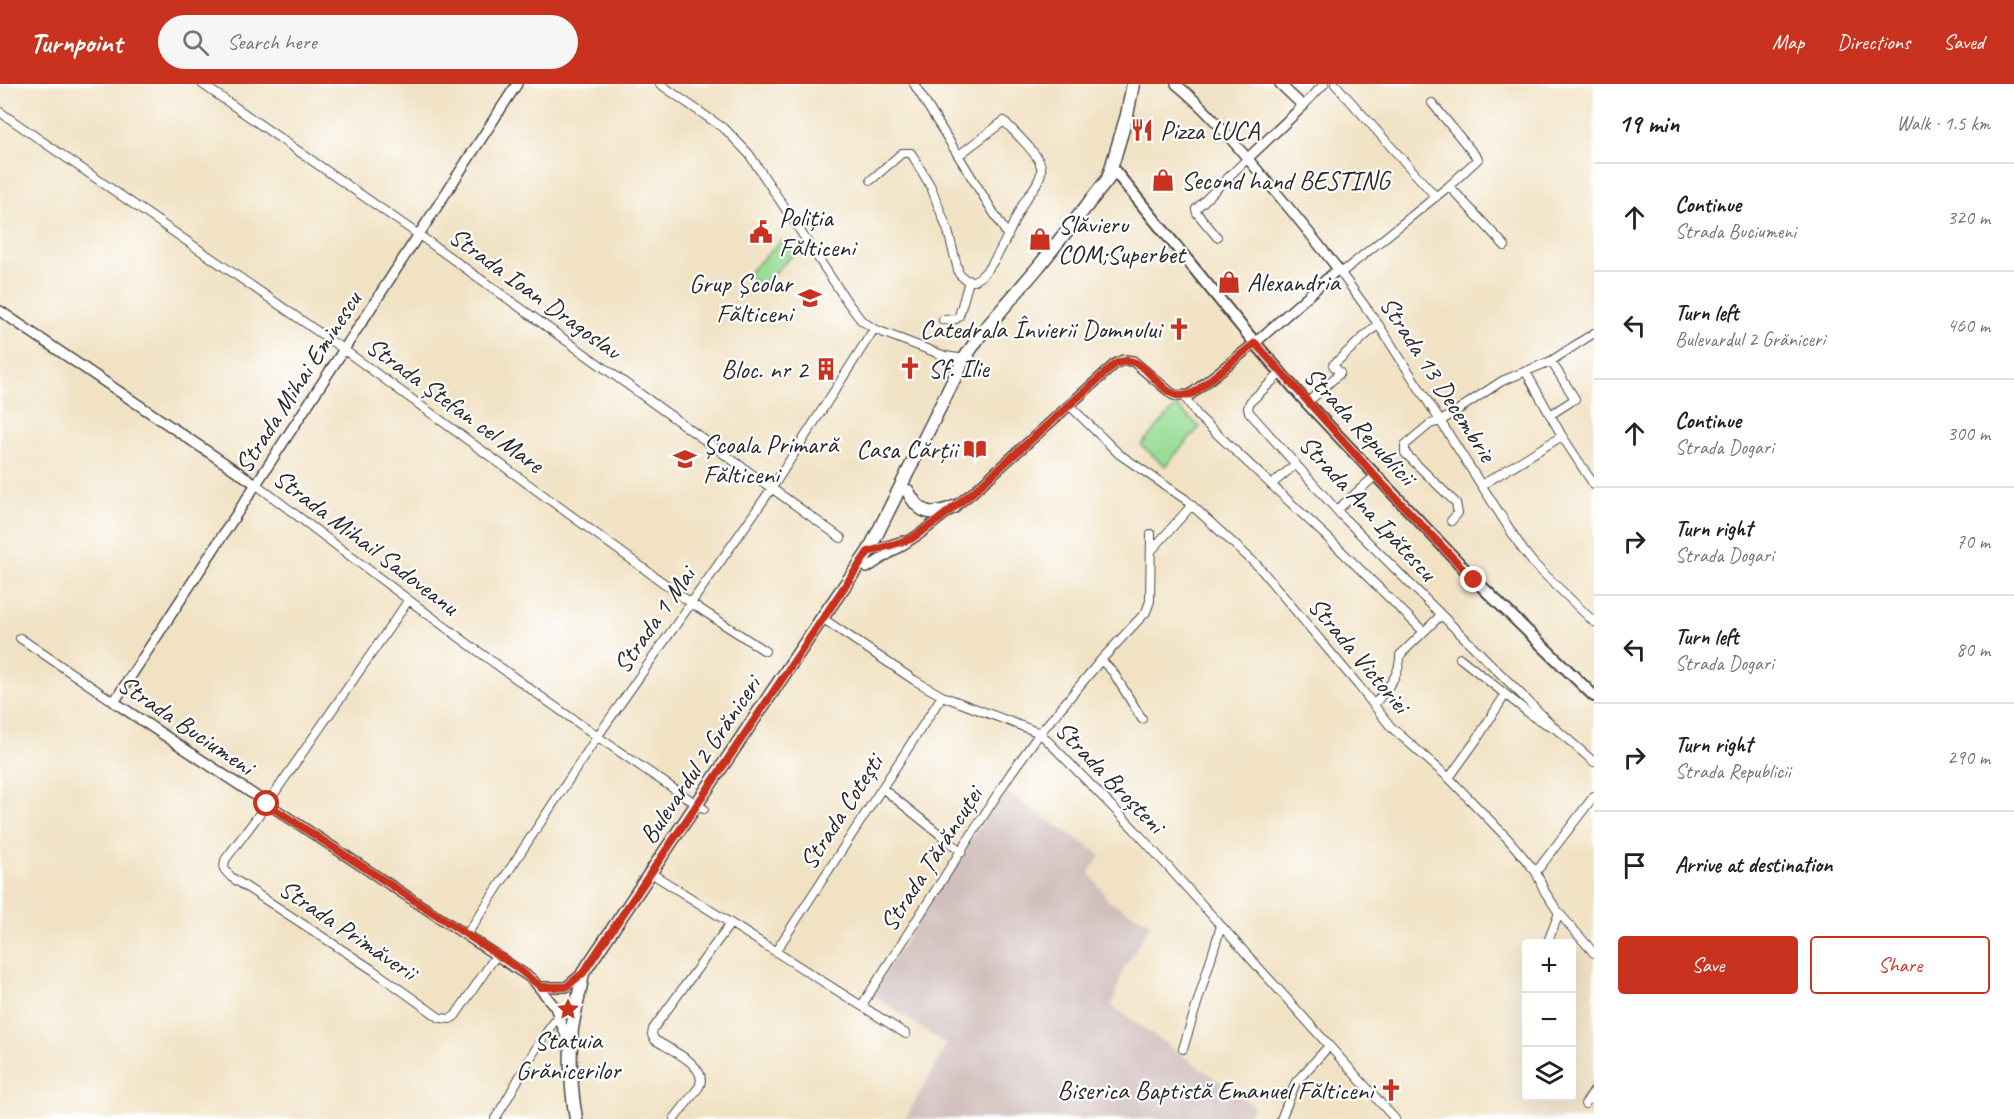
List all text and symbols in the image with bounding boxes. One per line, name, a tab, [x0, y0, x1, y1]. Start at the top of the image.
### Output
search box	[158, 15, 578, 69]
text: Turnpoint	[30, 25, 122, 60]
icon: search	[179, 26, 212, 59]
text: Search here	[227, 28, 317, 56]
text: Map	[1772, 29, 1804, 55]
text: Directions	[1837, 29, 1910, 55]
text: Saved	[1943, 29, 1984, 55]
text: 19 min	[1618, 107, 1679, 140]
text: Walk · 1.5 km	[1896, 111, 1990, 136]
place label: Pizza LUCA	[1160, 114, 1260, 147]
restaurant icon: Pizza LUCA	[1129, 117, 1155, 143]
place label: Second hand BESTING	[1181, 164, 1392, 197]
shop icon: Second hand BESTING	[1150, 167, 1176, 193]
text: Continue	[1675, 191, 1741, 219]
place label: Poliția Fălticeni	[779, 201, 858, 264]
icon: ahead	[1618, 201, 1651, 234]
text: 320 m	[1947, 205, 1990, 230]
place label: Slăvieru COM;Superbet	[1058, 208, 1187, 271]
street label: Strada Ioan Dragoslav	[442, 219, 629, 368]
public building icon: Poliția Fălticeni	[748, 219, 774, 245]
text: Strada Buciumeni	[1675, 219, 1796, 244]
shop icon: Slăvieru COM;Superbet	[1027, 226, 1053, 252]
place label: Alexandria	[1247, 266, 1341, 299]
place label: Grup Școlar Fălticeni	[689, 267, 795, 330]
shop icon: Alexandria	[1216, 269, 1242, 295]
street label: Strada Mihai Eminescu	[227, 283, 370, 479]
school or university icon: Grup Școlar Fălticeni	[797, 285, 823, 311]
street label: Strada 13 Decembrie	[1372, 290, 1505, 470]
text: Turn left	[1675, 299, 1739, 327]
icon: left	[1618, 309, 1651, 342]
place label: Catedrala Învierii Domnului	[920, 313, 1164, 346]
text: 460 m	[1947, 313, 1990, 338]
church icon: Catedrala Învierii Domnului	[1166, 316, 1192, 342]
text: Bulevardul 2 Grăniceri	[1675, 327, 1825, 352]
street label: Strada Ștefan cel Mare	[360, 330, 551, 481]
place label: Sf. Ilie	[928, 352, 990, 385]
place label: Bloc. nr 2	[721, 353, 810, 386]
church icon: Sf. Ilie	[897, 355, 923, 381]
building icon: Bloc. nr 2	[813, 356, 839, 382]
street label: Strada Republicii	[1297, 360, 1425, 495]
text: Continue	[1675, 407, 1741, 435]
icon: ahead	[1618, 417, 1651, 450]
text: 300 m	[1947, 421, 1990, 446]
place label: Școala Primară Fălticeni	[703, 428, 840, 491]
street label: Strada Ana Ipătescu	[1292, 428, 1446, 590]
place label: Casa Cărții	[856, 433, 960, 466]
text: Strada Dogari	[1675, 435, 1774, 460]
library icon: Casa Cărții	[962, 436, 988, 462]
school or university icon: Școala Primară Fălticeni	[672, 446, 698, 472]
street label: Strada Mihail Sadoveanu	[267, 461, 466, 623]
text: Turn right	[1675, 515, 1752, 543]
icon: right	[1618, 525, 1651, 558]
text: 70 m	[1956, 529, 1990, 554]
text: Strada Dogari	[1675, 543, 1774, 568]
street label: Strada 1 Mai	[605, 558, 704, 680]
route end	[1460, 566, 1486, 592]
street label: Strada Victoriei	[1301, 590, 1419, 722]
text: Turn left	[1675, 623, 1739, 651]
icon: left	[1618, 633, 1651, 666]
text: 80 m	[1956, 637, 1990, 662]
text: Strada Dogari	[1675, 651, 1774, 676]
street label: Strada Buciumeni	[112, 667, 263, 784]
street label: Bulevardul 2 Grăniceri	[632, 667, 770, 850]
street label: Strada Broșteni	[1048, 714, 1174, 842]
text: Turn right	[1675, 731, 1752, 759]
icon: right	[1618, 741, 1651, 774]
text: 290 m	[1947, 745, 1990, 770]
street label: Strada Cotești	[792, 746, 892, 876]
text: Strada Republicii	[1675, 759, 1791, 784]
street label: Strada Țărăncuței	[872, 778, 992, 938]
route start	[253, 790, 279, 816]
icon: arrive	[1618, 849, 1651, 882]
text: Arrive at destination	[1675, 851, 1832, 879]
street label: Strada Primăverii	[273, 872, 426, 990]
button: Save	[1618, 936, 1798, 994]
button: Share	[1810, 936, 1990, 994]
map controls	[1522, 939, 1576, 1101]
button: +	[1522, 939, 1576, 993]
button: −	[1522, 993, 1576, 1047]
place icon: Statuia Grănicerilor	[555, 996, 581, 1022]
place label: Statuia Grănicerilor	[516, 1024, 622, 1087]
button: layers	[1522, 1047, 1576, 1101]
place label: Biserica Baptistă Emanuel Fălticeni	[1057, 1074, 1376, 1107]
church icon: Biserica Baptistă Emanuel Fălticeni	[1378, 1077, 1404, 1103]

